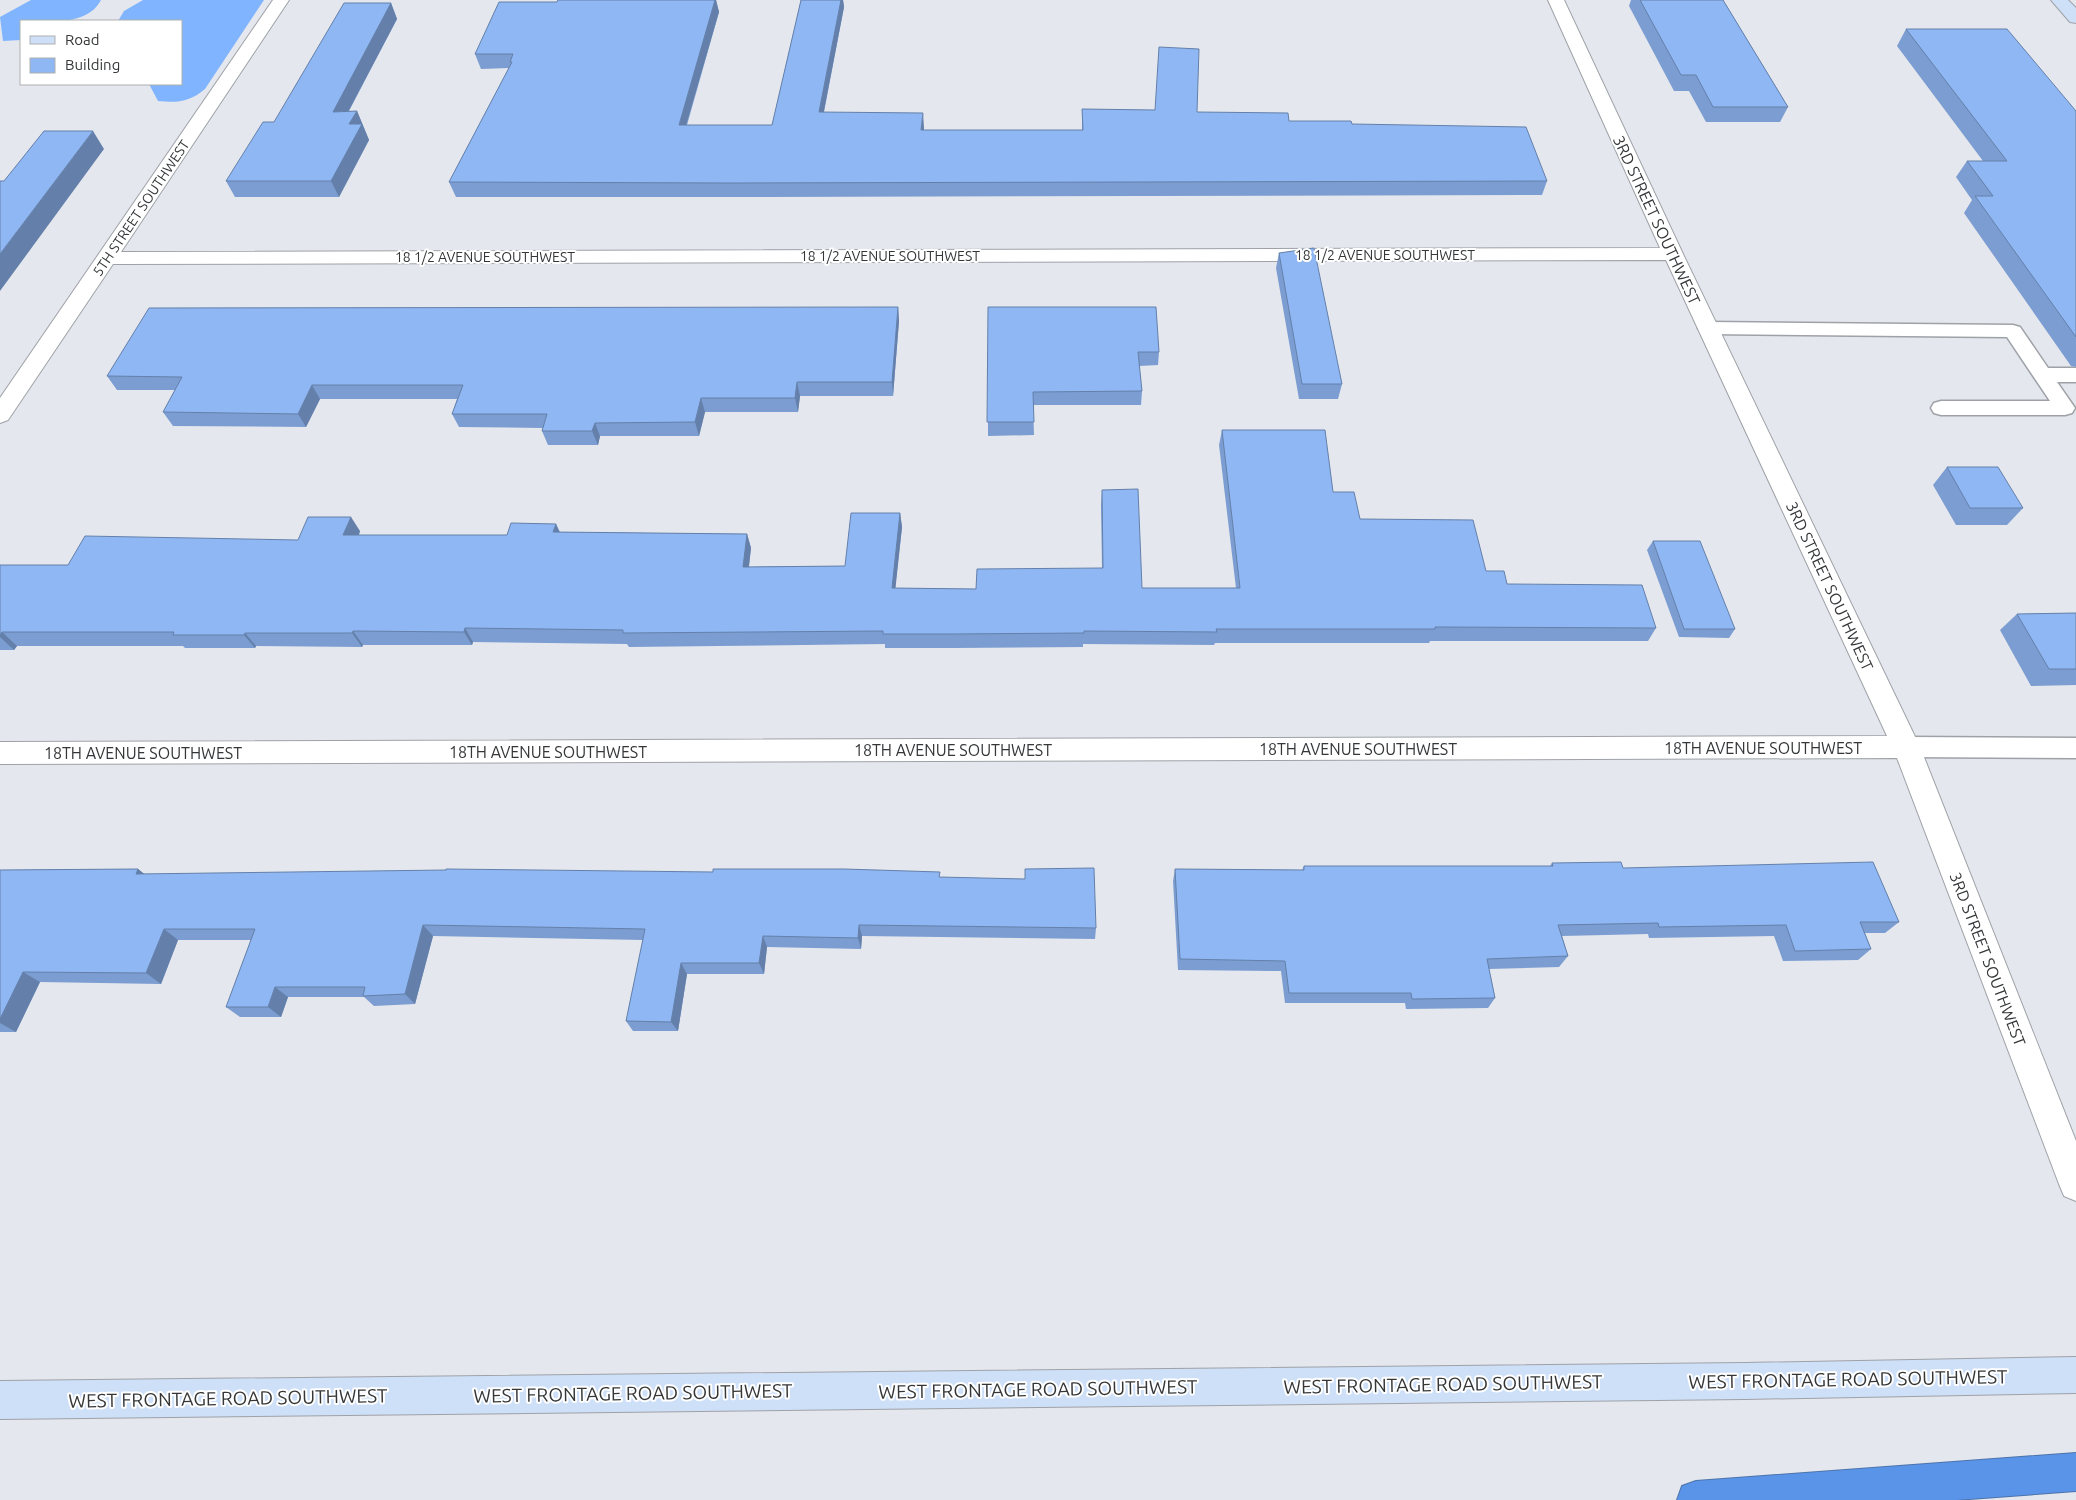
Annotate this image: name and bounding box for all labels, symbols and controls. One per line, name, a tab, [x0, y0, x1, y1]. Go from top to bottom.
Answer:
legend	[20, 20, 182, 85]
text: Road	[65, 31, 100, 48]
text: Building	[65, 56, 120, 73]
street label: 3RD STREET SOUTHWEST	[1610, 133, 1704, 308]
street label: 5TH STREET SOUTHWEST	[90, 137, 193, 279]
street label: 18 1/2 AVENUE SOUTHWEST	[1295, 247, 1475, 263]
street label: 18 1/2 AVENUE SOUTHWEST	[800, 248, 980, 264]
street label: 18 1/2 AVENUE SOUTHWEST	[395, 249, 575, 265]
street label: 3RD STREET SOUTHWEST	[1783, 499, 1877, 674]
street label: 18TH AVENUE SOUTHWEST	[1664, 739, 1862, 757]
street label: 18TH AVENUE SOUTHWEST	[1259, 740, 1457, 758]
street label: 18TH AVENUE SOUTHWEST	[854, 741, 1052, 759]
street label: 18TH AVENUE SOUTHWEST	[449, 743, 647, 761]
street label: 18TH AVENUE SOUTHWEST	[44, 744, 242, 762]
street label: 3RD STREET SOUTHWEST	[1947, 870, 2029, 1048]
street label: WEST FRONTAGE ROAD SOUTHWEST	[1688, 1365, 2008, 1393]
street label: WEST FRONTAGE ROAD SOUTHWEST	[1283, 1370, 1603, 1398]
street label: WEST FRONTAGE ROAD SOUTHWEST	[878, 1375, 1198, 1403]
street label: WEST FRONTAGE ROAD SOUTHWEST	[473, 1379, 793, 1407]
street label: WEST FRONTAGE ROAD SOUTHWEST	[68, 1384, 388, 1412]

